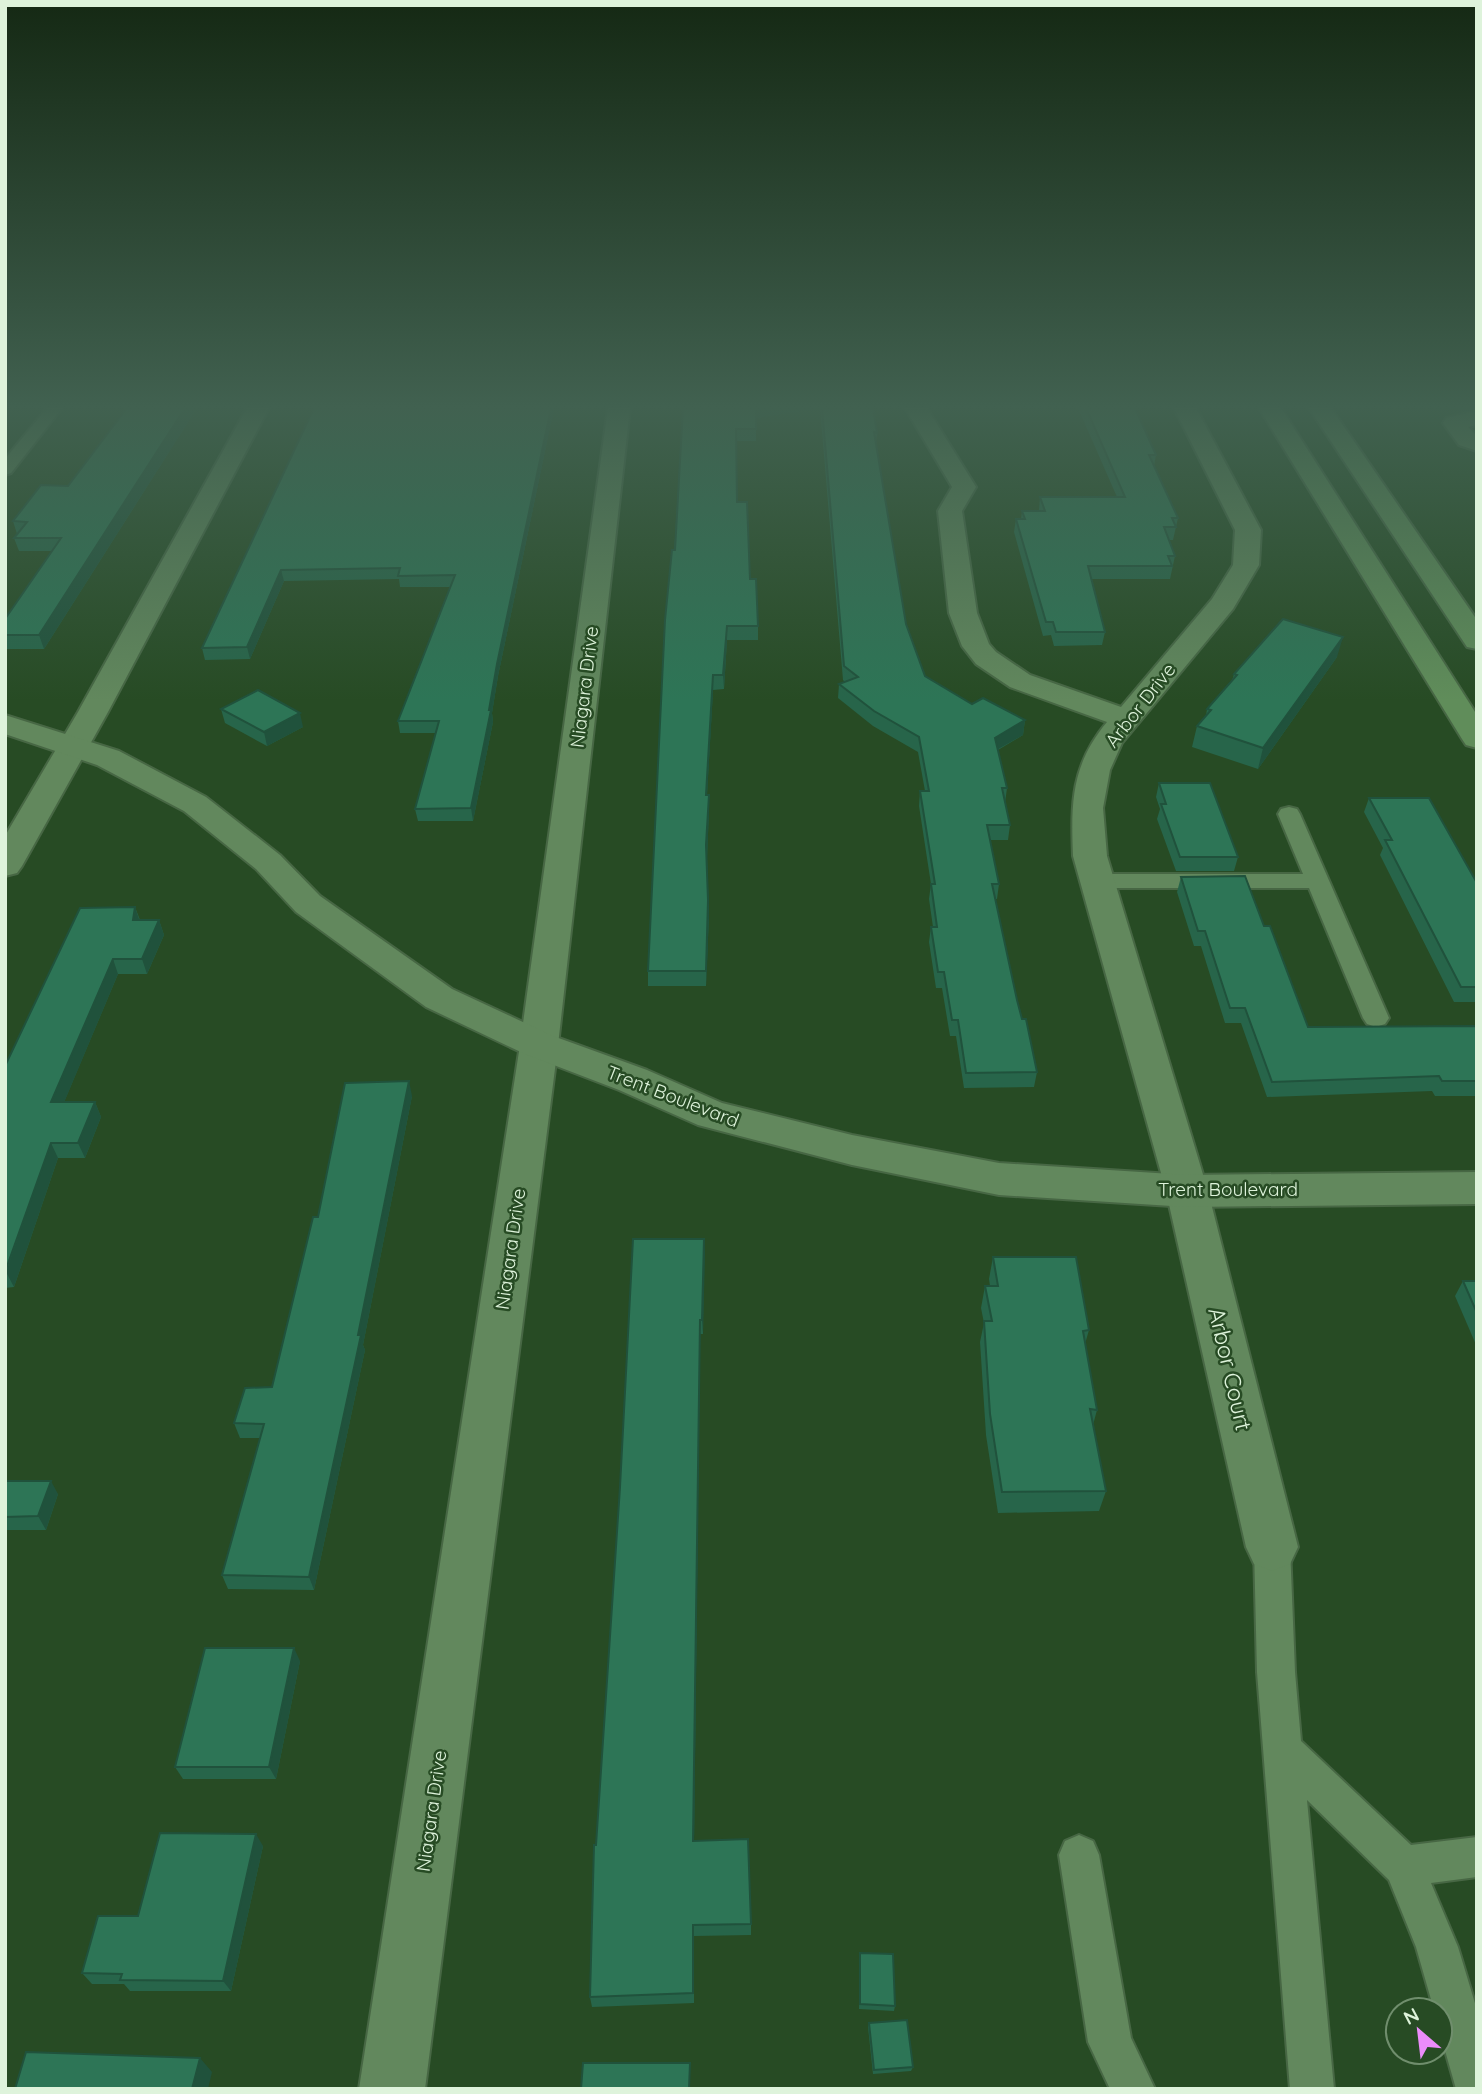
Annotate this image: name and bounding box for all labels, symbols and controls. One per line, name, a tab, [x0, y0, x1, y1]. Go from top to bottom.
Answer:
street label: Niagara Drive	[565, 625, 603, 749]
street label: Arbor Drive	[1100, 658, 1180, 752]
street label: Trent Boulevard	[603, 1060, 743, 1132]
street label: Trent Boulevard	[1158, 1177, 1298, 1201]
street label: Niagara Drive	[490, 1187, 530, 1311]
street label: Arbor Court	[1202, 1305, 1259, 1433]
street label: Niagara Drive	[411, 1749, 451, 1873]
north arrow	[1384, 1996, 1454, 2066]
text: N	[1399, 2002, 1423, 2030]

